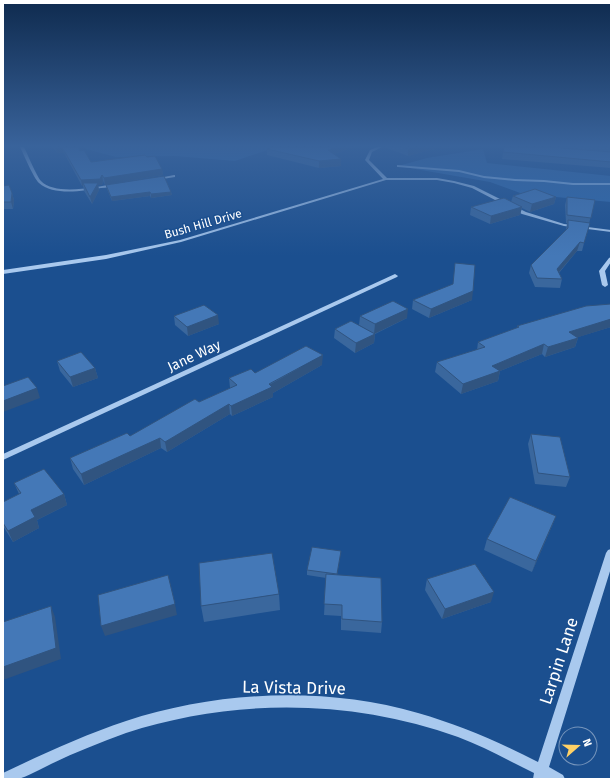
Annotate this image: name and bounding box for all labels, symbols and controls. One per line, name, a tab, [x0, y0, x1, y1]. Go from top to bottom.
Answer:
street label: Bush Hill Drive	[163, 206, 243, 242]
street label: Jane Way	[165, 336, 223, 376]
street label: Larpin Lane	[535, 615, 583, 707]
street label: La Vista Drive	[242, 677, 346, 699]
north arrow	[558, 726, 598, 766]
text: N	[580, 737, 594, 748]

